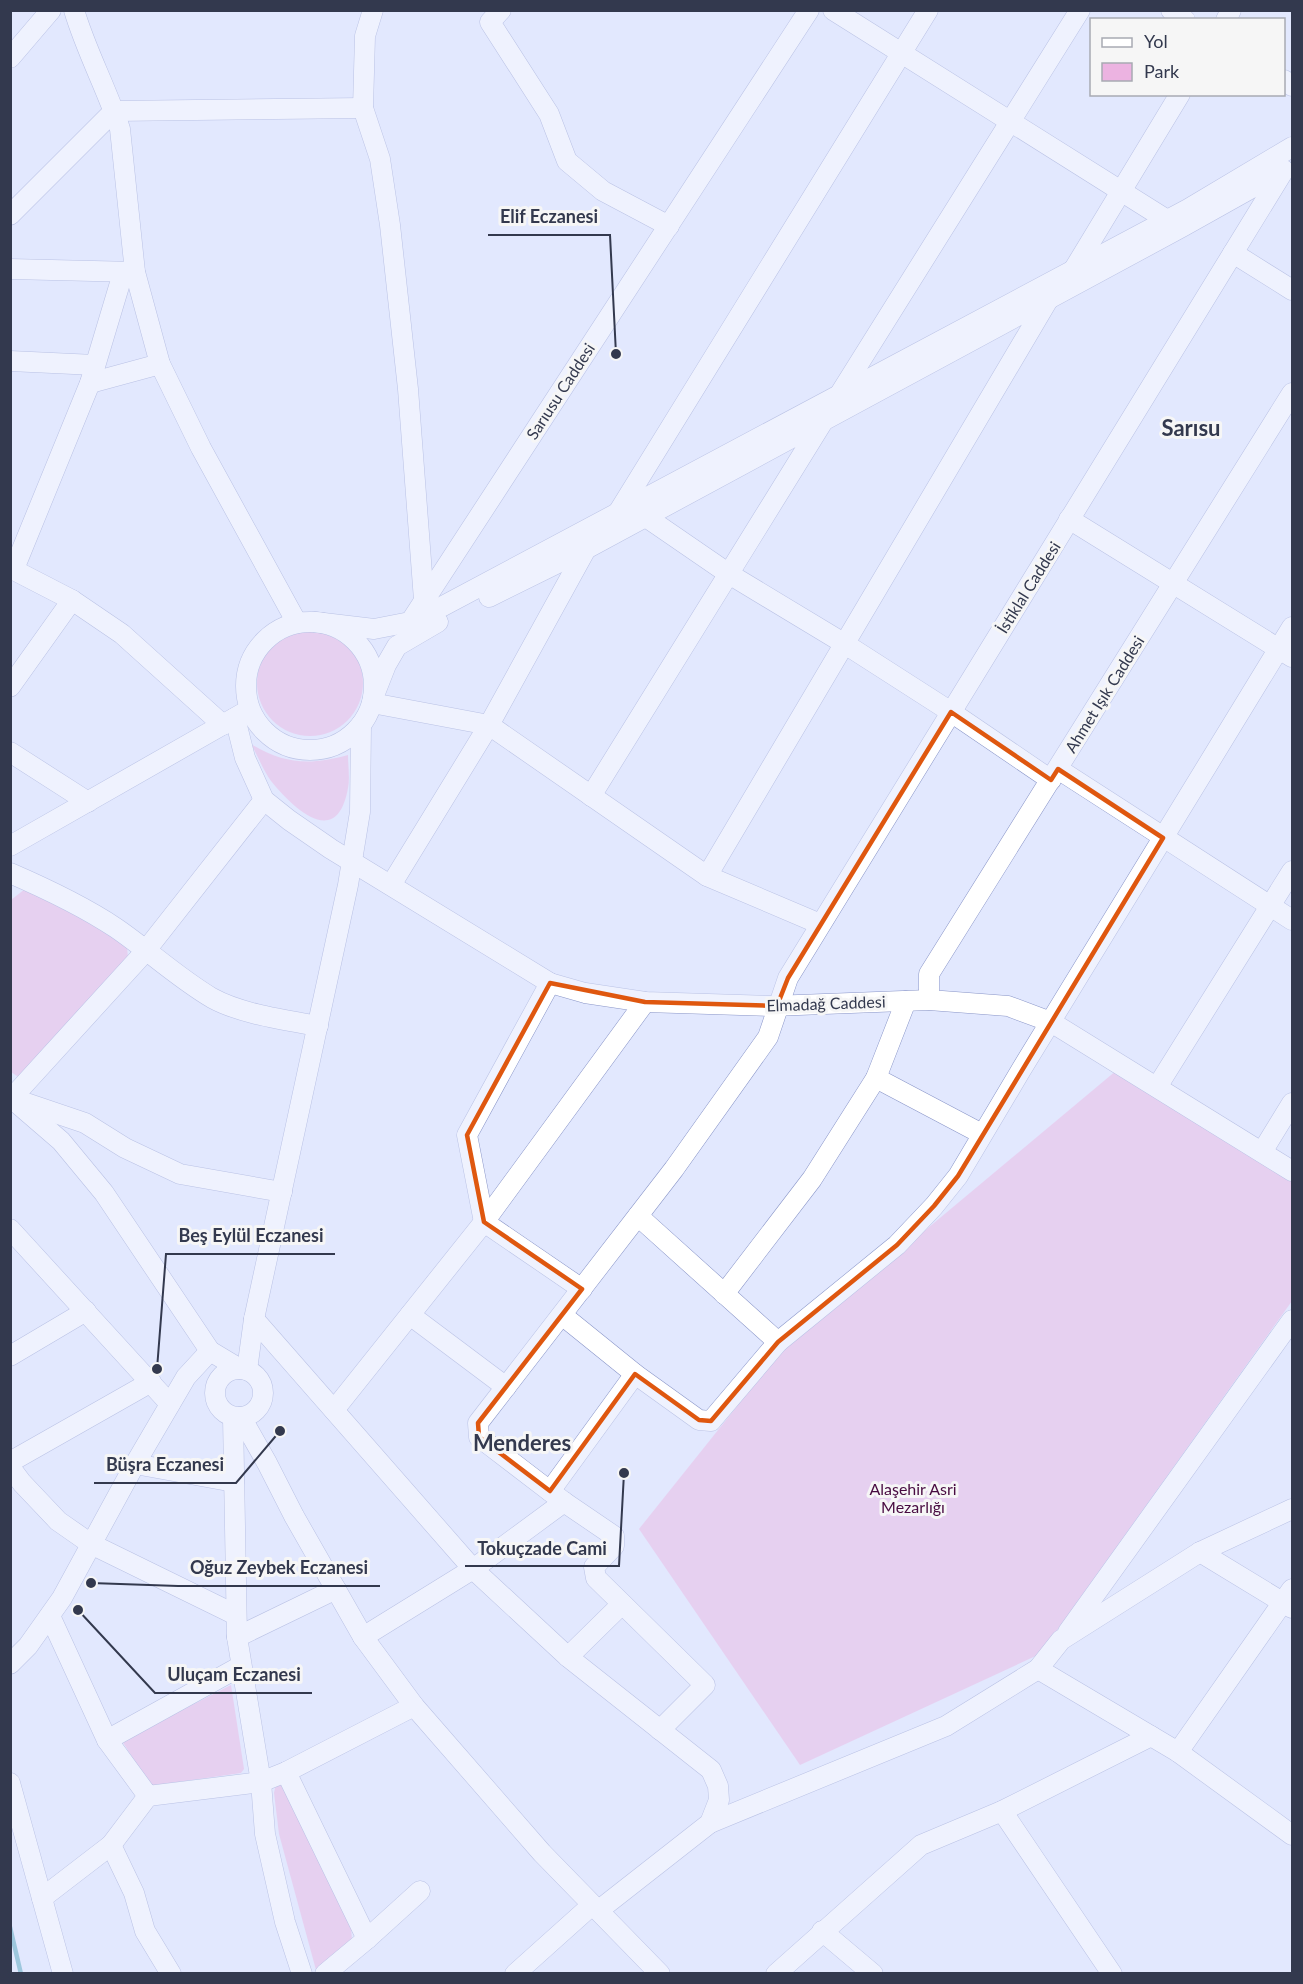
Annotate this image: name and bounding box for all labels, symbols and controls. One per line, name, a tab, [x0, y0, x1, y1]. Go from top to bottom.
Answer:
legend	[1090, 18, 1285, 96]
text: Yol	[1144, 30, 1168, 52]
text: Park	[1144, 60, 1180, 82]
callout: Elif Eczanesi	[488, 199, 610, 235]
text: Elif Eczanesi	[500, 205, 598, 227]
street label: Sarıusu Caddesi	[522, 339, 598, 443]
district label: Sarısu	[1162, 414, 1220, 441]
street label: İstiklal Caddesi	[992, 538, 1064, 636]
street label: Ahmet Işık Caddesi	[1060, 632, 1148, 756]
street label: Elmadağ Caddesi	[766, 991, 886, 1015]
callout: Beş Eylül Eczanesi	[166, 1218, 335, 1254]
text: Beş Eylül Eczanesi	[179, 1224, 323, 1246]
district label: Menderes	[473, 1429, 571, 1456]
callout: Büşra Eczanesi	[94, 1447, 236, 1483]
text: Büşra Eczanesi	[106, 1453, 224, 1475]
park label: Alaşehir Asri Mezarlığı	[869, 1479, 957, 1516]
callout: Tokuçzade Cami	[465, 1530, 619, 1566]
text: Tokuçzade Cami	[477, 1537, 607, 1559]
callout: Oğuz Zeybek Eczanesi	[178, 1550, 380, 1586]
text: Oğuz Zeybek Eczanesi	[190, 1556, 368, 1578]
callout: Uluçam Eczanesi	[155, 1657, 312, 1693]
text: Uluçam Eczanesi	[167, 1663, 301, 1685]

